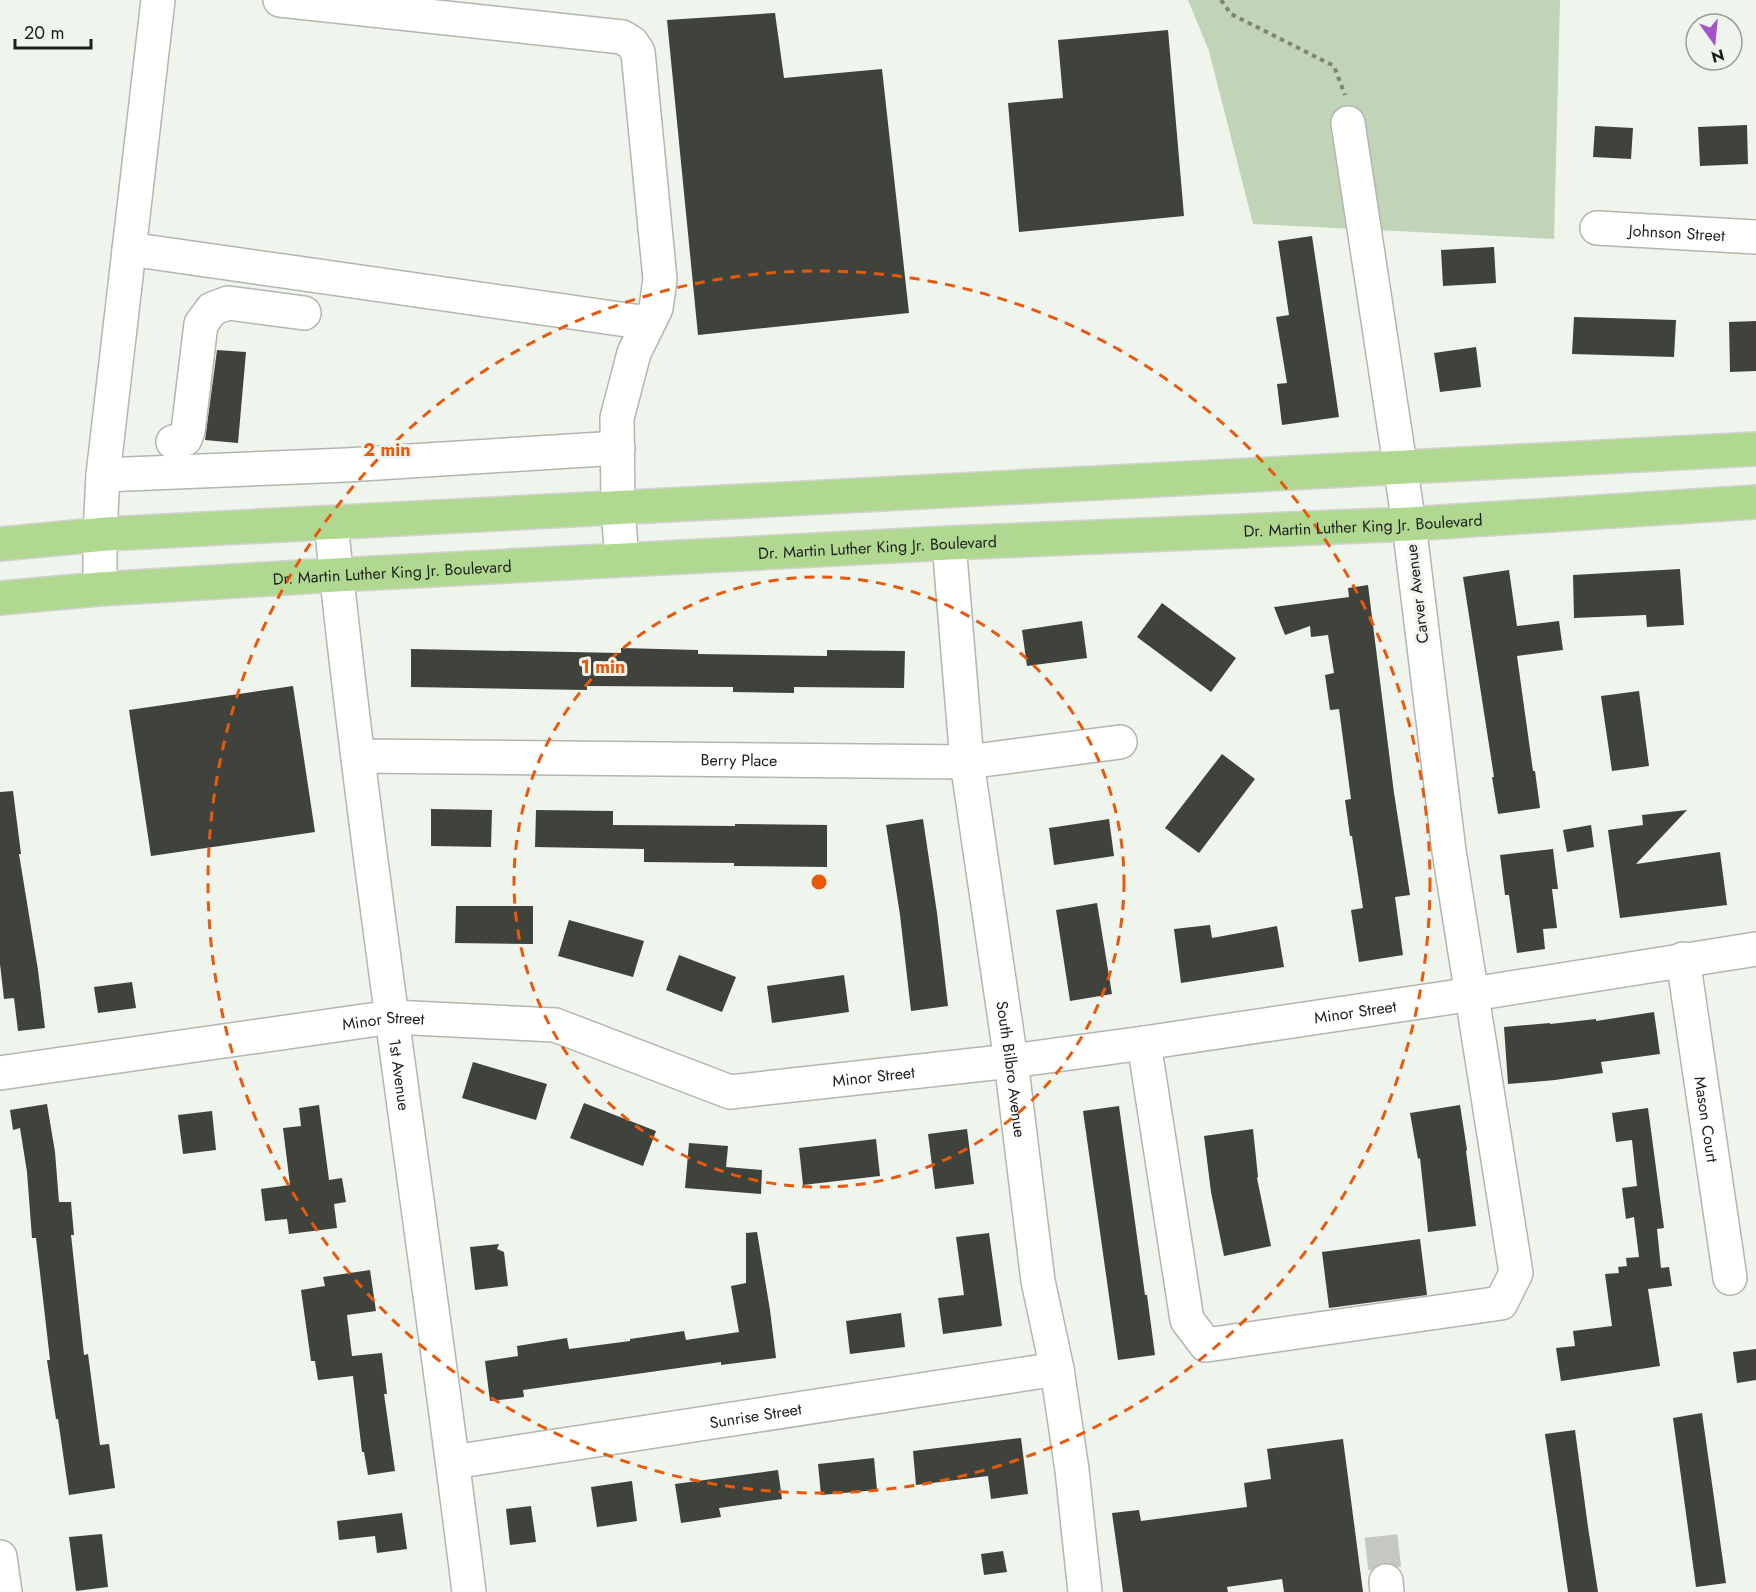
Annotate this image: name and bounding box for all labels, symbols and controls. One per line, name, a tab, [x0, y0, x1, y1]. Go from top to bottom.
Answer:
scale bar	[15, 12, 92, 50]
north arrow	[1684, 12, 1744, 72]
text: 20 m	[24, 20, 64, 46]
text: N	[1709, 43, 1727, 69]
street label: Johnson Street	[1626, 218, 1726, 247]
text: 2 min	[363, 437, 411, 463]
street label: Dr. Martin Luther King Jr. Boulevard	[1243, 508, 1483, 542]
street label: Dr. Martin Luther King Jr. Boulevard	[757, 530, 997, 564]
street label: Carver Avenue	[1400, 543, 1434, 645]
street label: Dr. Martin Luther King Jr. Boulevard	[272, 554, 512, 590]
text: 1 min	[581, 654, 625, 680]
street label: Berry Place	[701, 748, 777, 772]
centre of rings	[809, 872, 829, 892]
street label: Minor Street	[1313, 994, 1398, 1029]
street label: South Bilbro Avenue	[991, 999, 1032, 1139]
street label: Minor Street	[340, 1005, 425, 1036]
street label: 1st Avenue	[383, 1037, 416, 1112]
street label: Minor Street	[831, 1060, 916, 1092]
street label: Mason Court	[1689, 1075, 1724, 1164]
street label: Sunrise Street	[708, 1397, 803, 1434]

